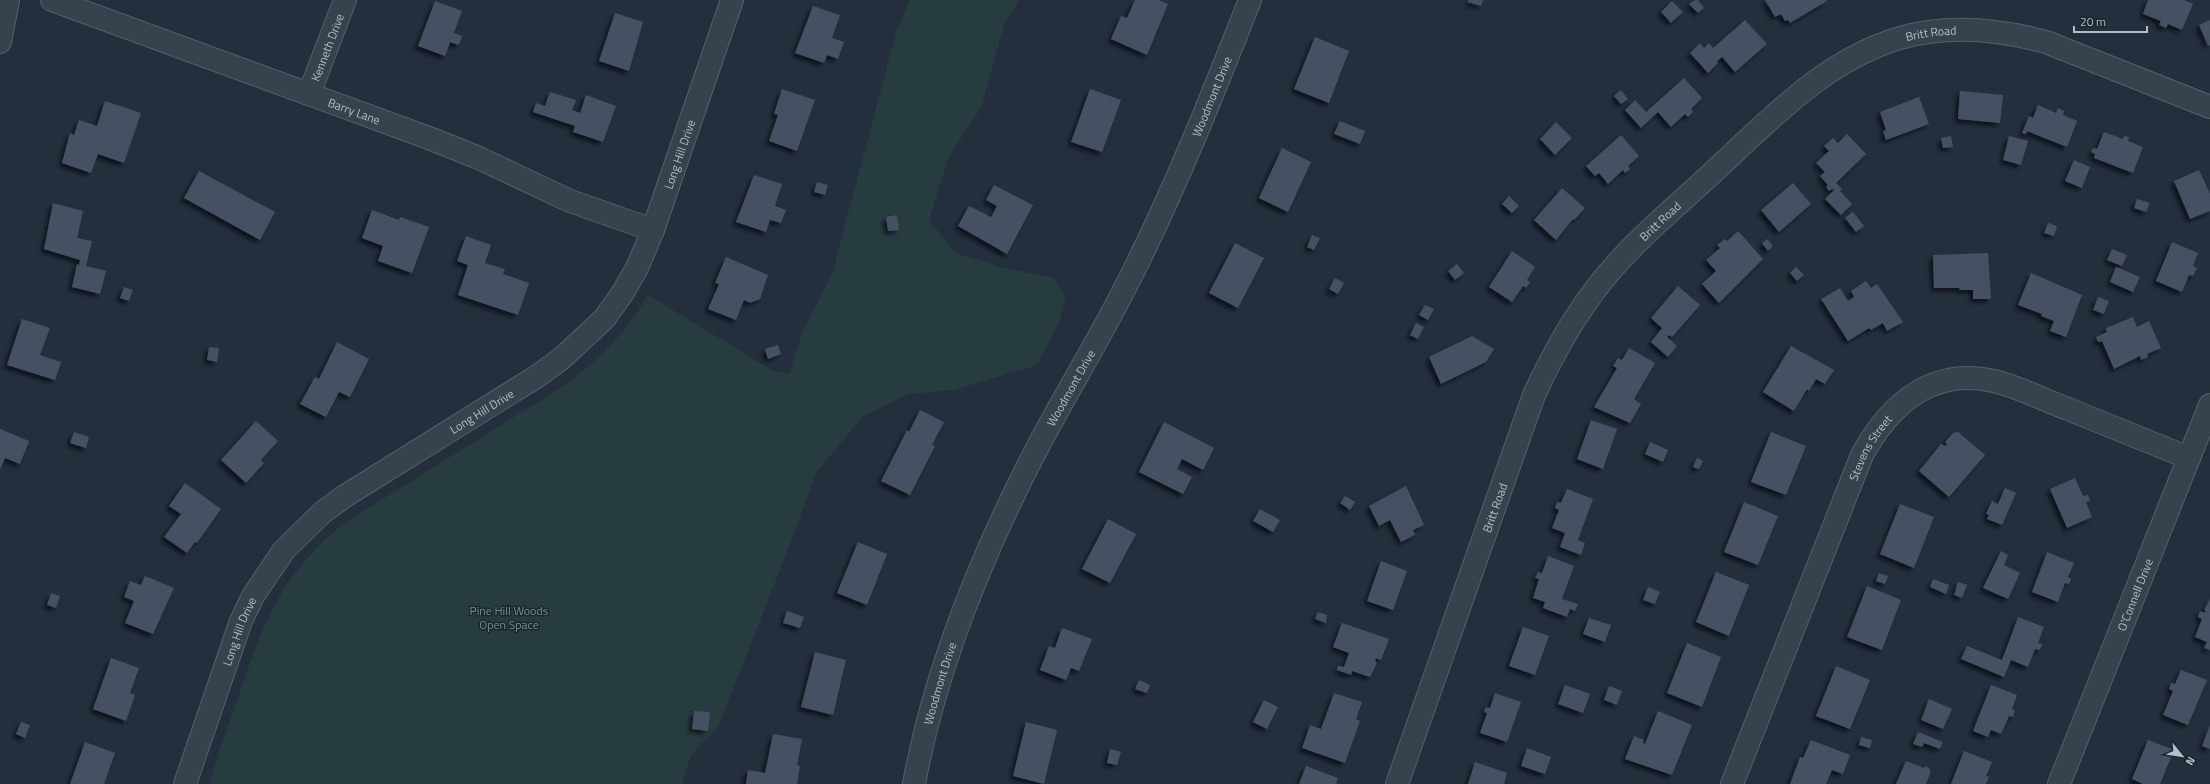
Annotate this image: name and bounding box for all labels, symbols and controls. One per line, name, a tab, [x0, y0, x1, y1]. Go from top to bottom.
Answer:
scale bar	[2074, 8, 2147, 34]
street label: Kenneth Drive	[305, 11, 348, 84]
text: 20 m	[2080, 12, 2106, 31]
street label: Britt Road	[1903, 20, 1957, 46]
street label: Woodmont Drive	[1186, 53, 1236, 139]
street label: Barry Lane	[326, 92, 383, 129]
street label: Long Hill Drive	[658, 117, 700, 192]
street label: Britt Road	[1634, 197, 1685, 245]
street label: Woodmont Drive	[1041, 346, 1100, 429]
street label: Long Hill Drive	[446, 384, 517, 438]
street label: Stevens Street	[1843, 409, 1897, 483]
street label: Britt Road	[1477, 480, 1512, 535]
street label: O'Connell Drive	[2111, 555, 2158, 634]
street label: Long Hill Drive	[217, 594, 261, 668]
park label: Pine Hill Woods Open Space	[470, 601, 549, 634]
street label: Woodmont Drive	[918, 639, 961, 727]
north arrow	[2162, 736, 2202, 776]
text: N	[2182, 754, 2199, 768]

